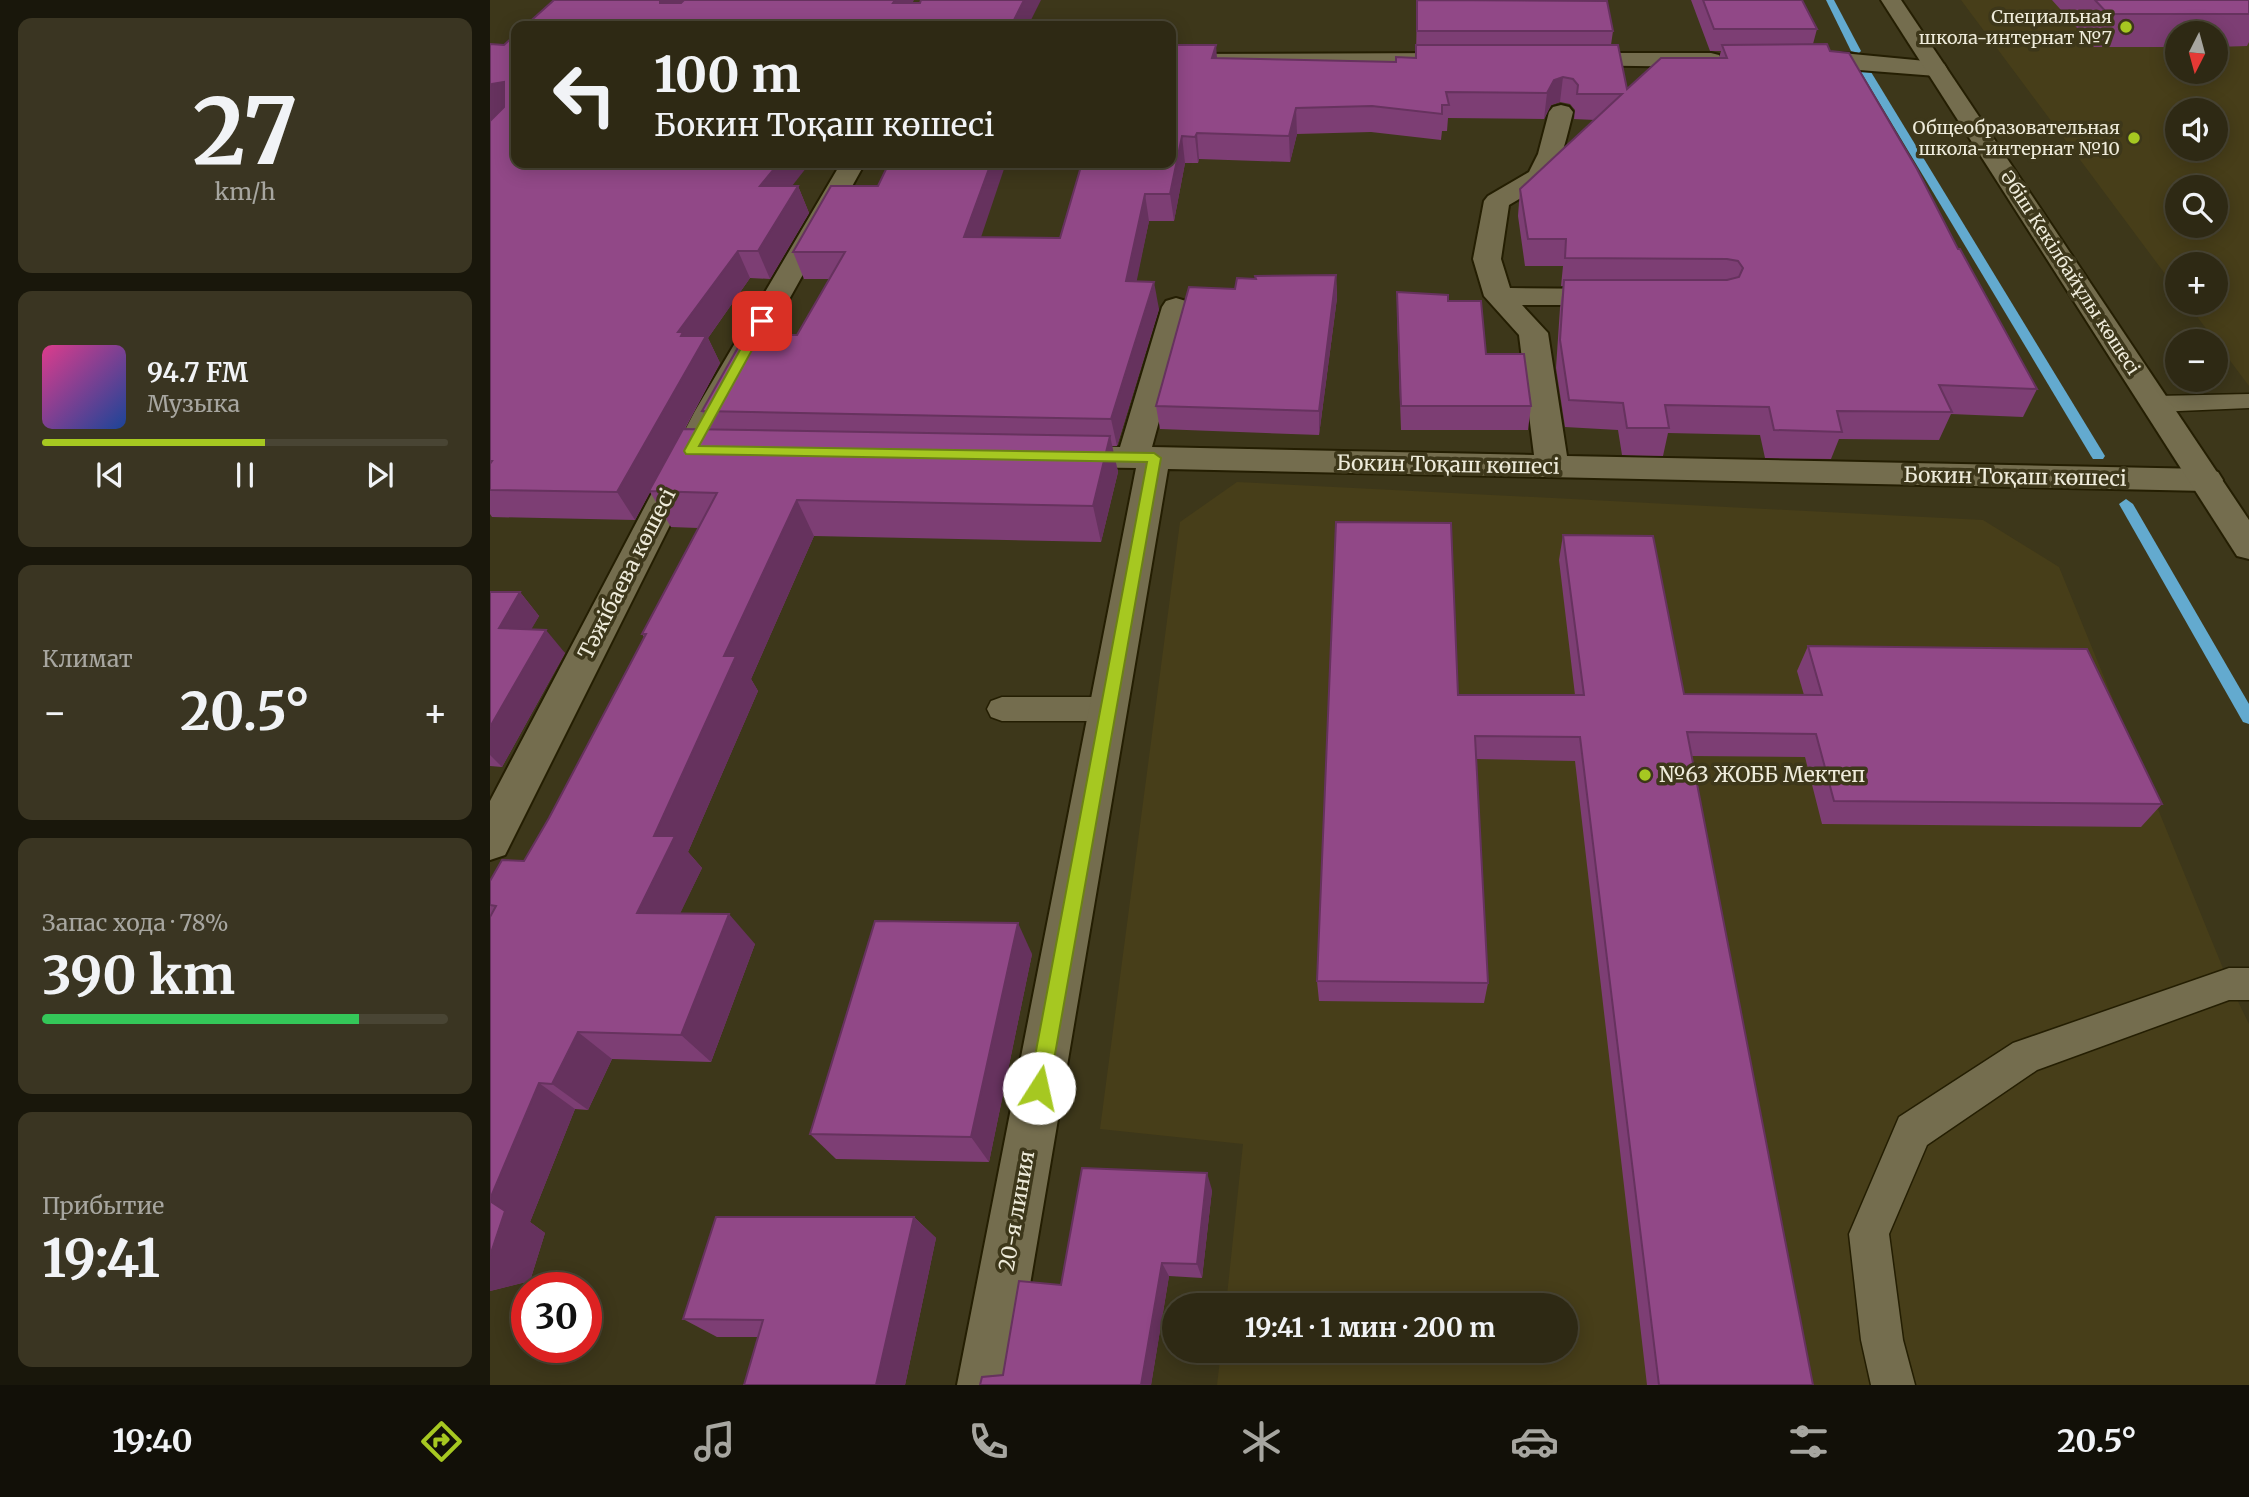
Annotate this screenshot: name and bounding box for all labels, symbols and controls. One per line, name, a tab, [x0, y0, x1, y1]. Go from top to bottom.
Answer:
place label: Специальная школа-интернат №7	[1919, 5, 2112, 49]
marker: Специальная школа-интернат №7	[2118, 19, 2134, 35]
north arrow	[2165, 21, 2228, 84]
map controls	[2165, 21, 2228, 392]
text: 100 m	[654, 44, 801, 105]
icon: left	[539, 49, 630, 140]
text: 27	[192, 74, 298, 189]
button: sound	[2165, 98, 2228, 161]
text: Бокин Тоқаш көшесі	[654, 105, 994, 145]
place label: Общеобразовательная школа-интернат №10	[1912, 116, 2120, 160]
marker: Общеобразовательная школа-интернат №10	[2126, 130, 2142, 146]
street label: Әбіш Кекілбайұлы көшесі	[1996, 167, 2145, 379]
button: search	[2165, 175, 2228, 238]
text: km/h	[215, 177, 275, 206]
button: +	[2165, 252, 2228, 315]
pin	[732, 291, 792, 351]
icon: arrive	[743, 302, 781, 340]
button: −	[2165, 329, 2228, 392]
text: 94.7 FM	[147, 356, 248, 389]
text: Музыка	[147, 389, 240, 418]
street label: Бокин Тоқаш көшесі	[1336, 449, 1560, 480]
icon: previous	[91, 456, 129, 494]
icon: pause	[226, 456, 264, 494]
icon: next	[361, 456, 399, 494]
street label: Бокин Тоқаш көшесі	[1903, 461, 2127, 492]
street label: Тәжібаева көшесі	[572, 484, 681, 664]
text: Климат	[42, 644, 133, 673]
text: 20.5°	[180, 679, 310, 744]
text: −	[42, 689, 67, 736]
text: +	[423, 689, 448, 736]
place label: №63 ЖОББ Мектеп	[1659, 761, 1865, 788]
marker: №63 ЖОББ Мектеп	[1637, 767, 1653, 783]
text: Запас хода · 78%	[42, 908, 229, 937]
text: 390 km	[42, 943, 235, 1008]
position arrow	[1002, 1051, 1076, 1125]
street label: 20-я линия	[993, 1148, 1040, 1273]
text: Прибытие	[42, 1191, 164, 1220]
text: 19:41	[42, 1226, 160, 1291]
speed limit sign: 30	[511, 1272, 602, 1363]
text: 19:41 · 1 мин · 200 m	[1245, 1311, 1495, 1344]
icon: directions	[417, 1417, 466, 1466]
icon: music	[690, 1417, 739, 1466]
icon: phone	[964, 1417, 1013, 1466]
icon: climate	[1237, 1417, 1286, 1466]
icon: car	[1510, 1417, 1559, 1466]
icon: filters	[1784, 1417, 1833, 1466]
text: 19:40	[112, 1421, 193, 1461]
text: 20.5°	[2057, 1421, 2137, 1461]

